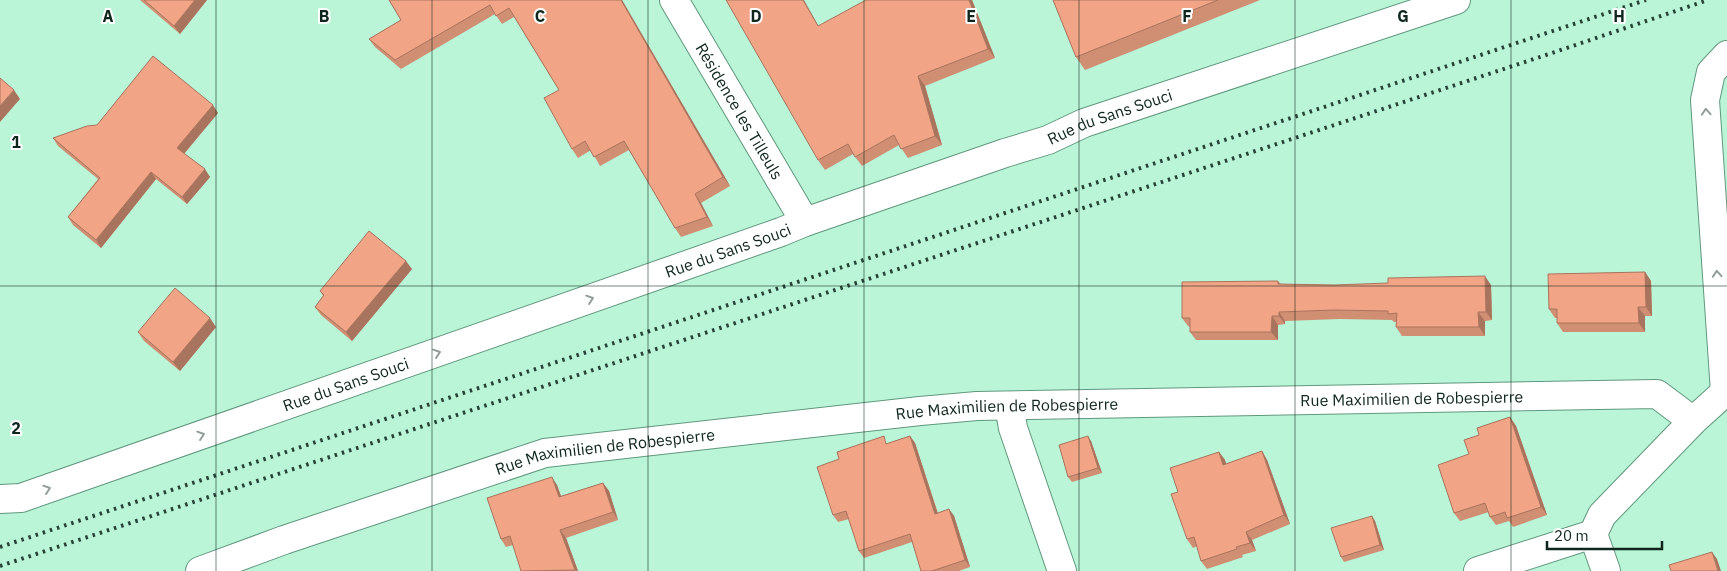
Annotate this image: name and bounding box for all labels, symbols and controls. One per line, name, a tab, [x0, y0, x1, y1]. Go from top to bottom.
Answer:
text: A	[103, 6, 114, 26]
text: B	[319, 6, 330, 26]
text: C	[535, 6, 545, 26]
text: D	[750, 6, 762, 26]
text: E	[966, 6, 976, 26]
text: F	[1182, 6, 1192, 26]
text: G	[1397, 6, 1409, 26]
text: H	[1613, 6, 1625, 26]
street label: Résidence les Tilleuls	[692, 39, 788, 183]
street label: Rue du Sans Souci	[1044, 84, 1175, 149]
one-way arrow	[1700, 108, 1711, 116]
text: 1	[11, 132, 21, 152]
street label: Rue du Sans Souci	[662, 219, 794, 282]
one-way arrow	[1712, 270, 1723, 278]
one-way arrow	[585, 295, 594, 305]
one-way arrow	[432, 348, 440, 358]
street label: Rue du Sans Souci	[280, 353, 411, 416]
street label: Rue Maximilien de Robespierre	[1300, 386, 1524, 410]
street label: Rue Maximilien de Robespierre	[895, 394, 1119, 424]
text: 2	[11, 418, 21, 438]
street label: Rue Maximilien de Robespierre	[492, 424, 716, 479]
one-way arrow	[196, 431, 204, 441]
one-way arrow	[42, 485, 51, 495]
scale bar	[1547, 518, 1662, 550]
text: 20 m	[1554, 526, 1589, 545]

